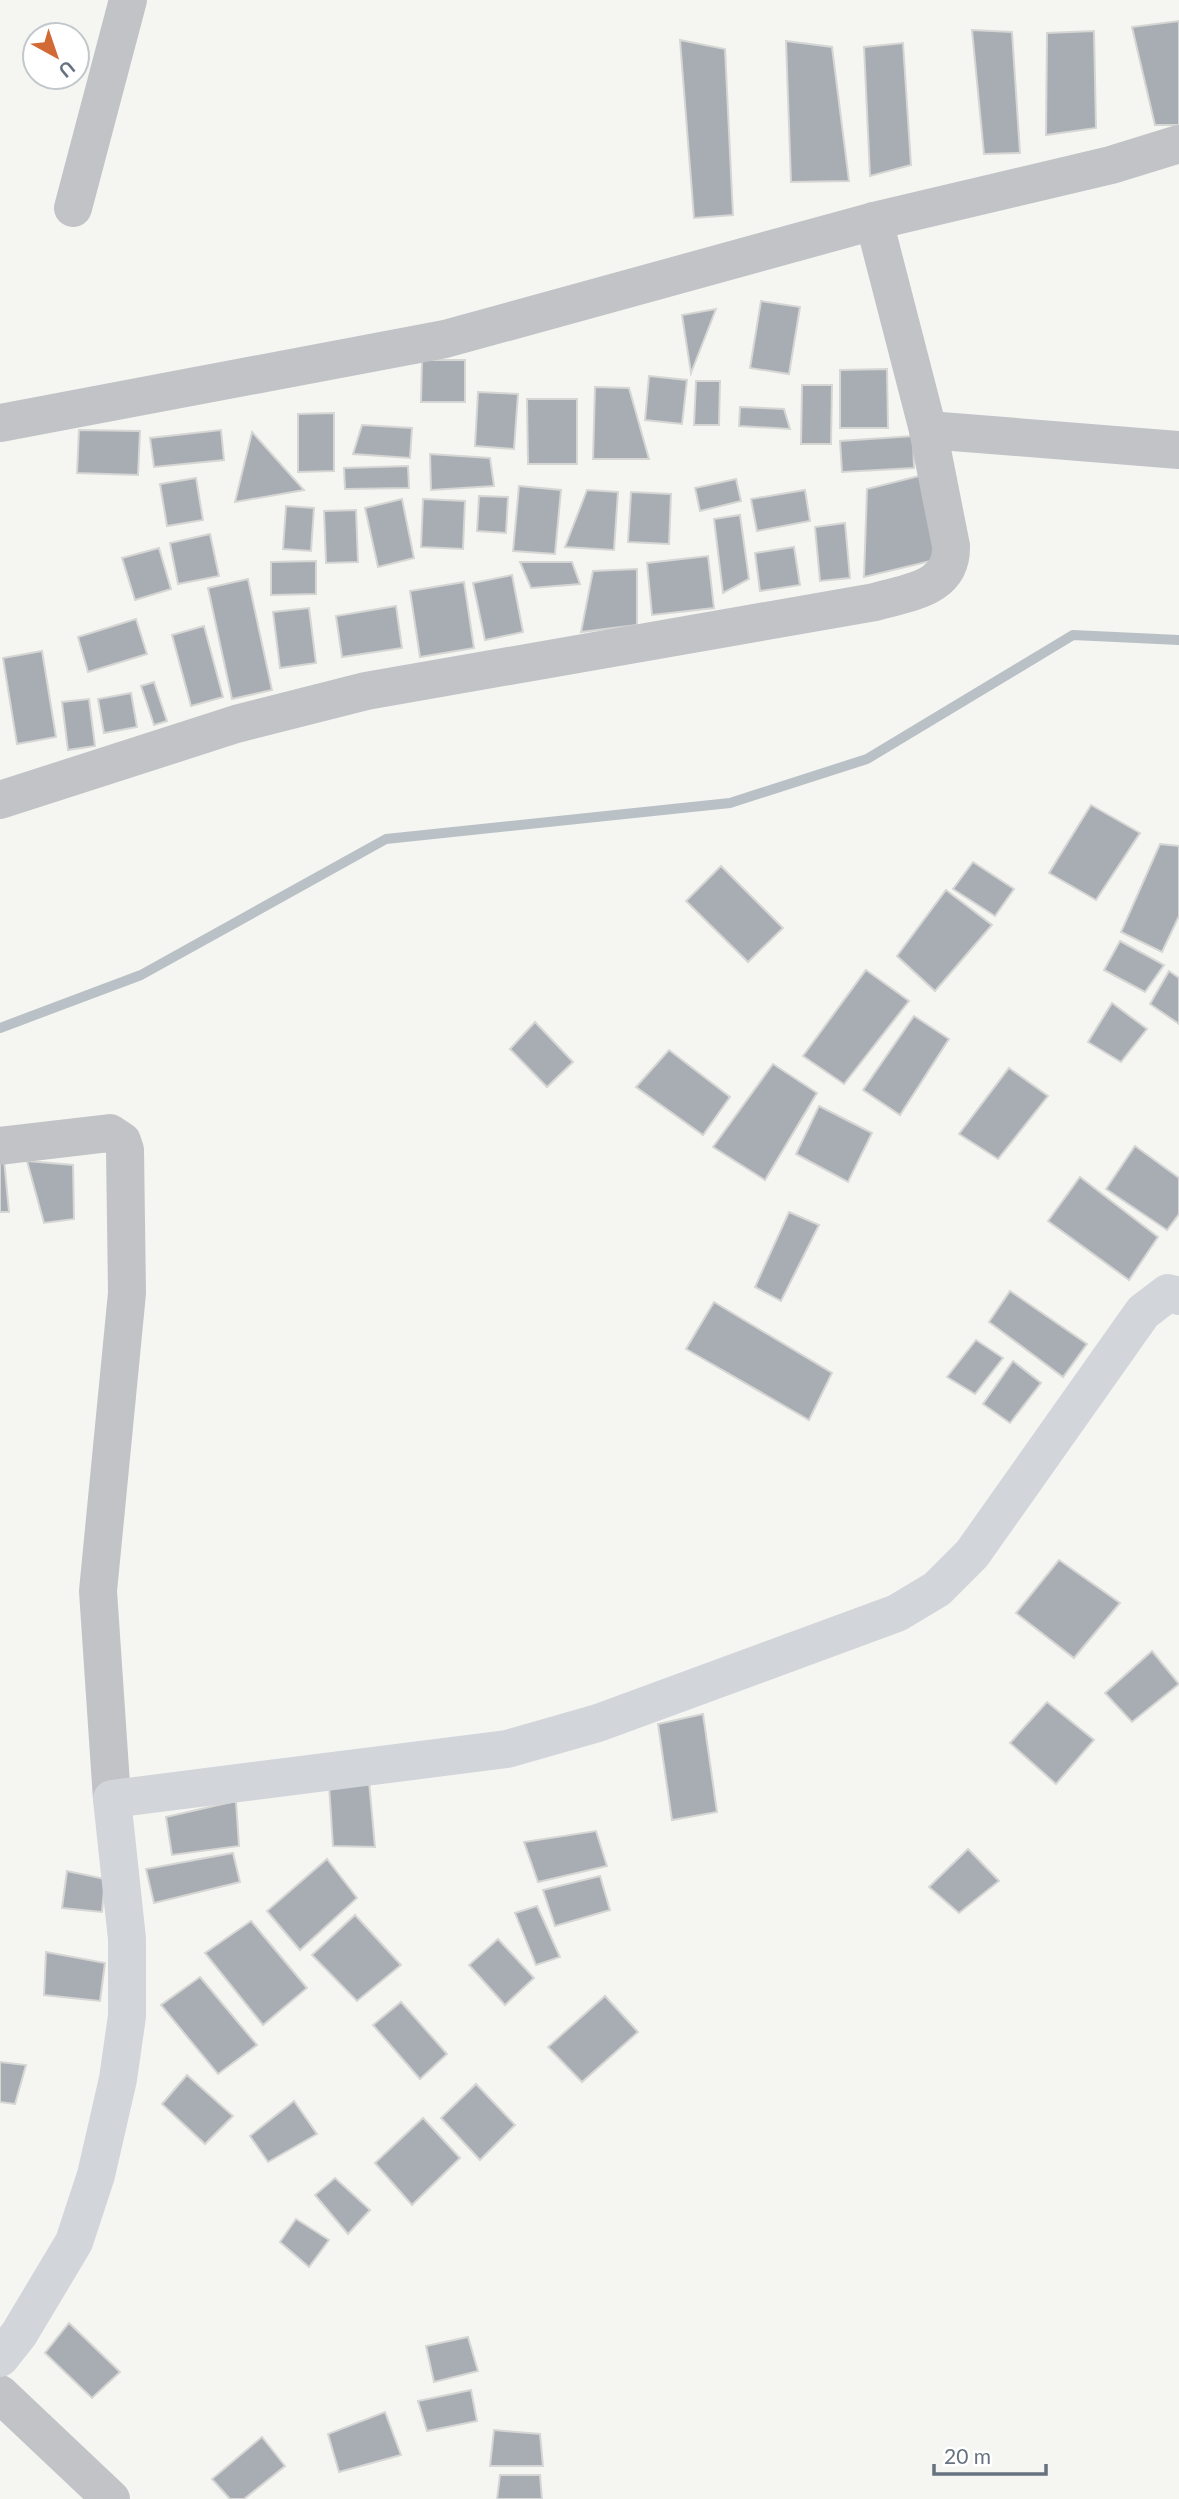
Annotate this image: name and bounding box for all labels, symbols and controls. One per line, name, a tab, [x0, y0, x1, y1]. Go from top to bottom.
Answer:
north arrow	[21, 21, 91, 91]
text: U	[54, 56, 80, 83]
scale bar	[934, 2432, 1046, 2476]
text: 20 m	[944, 2443, 991, 2468]

